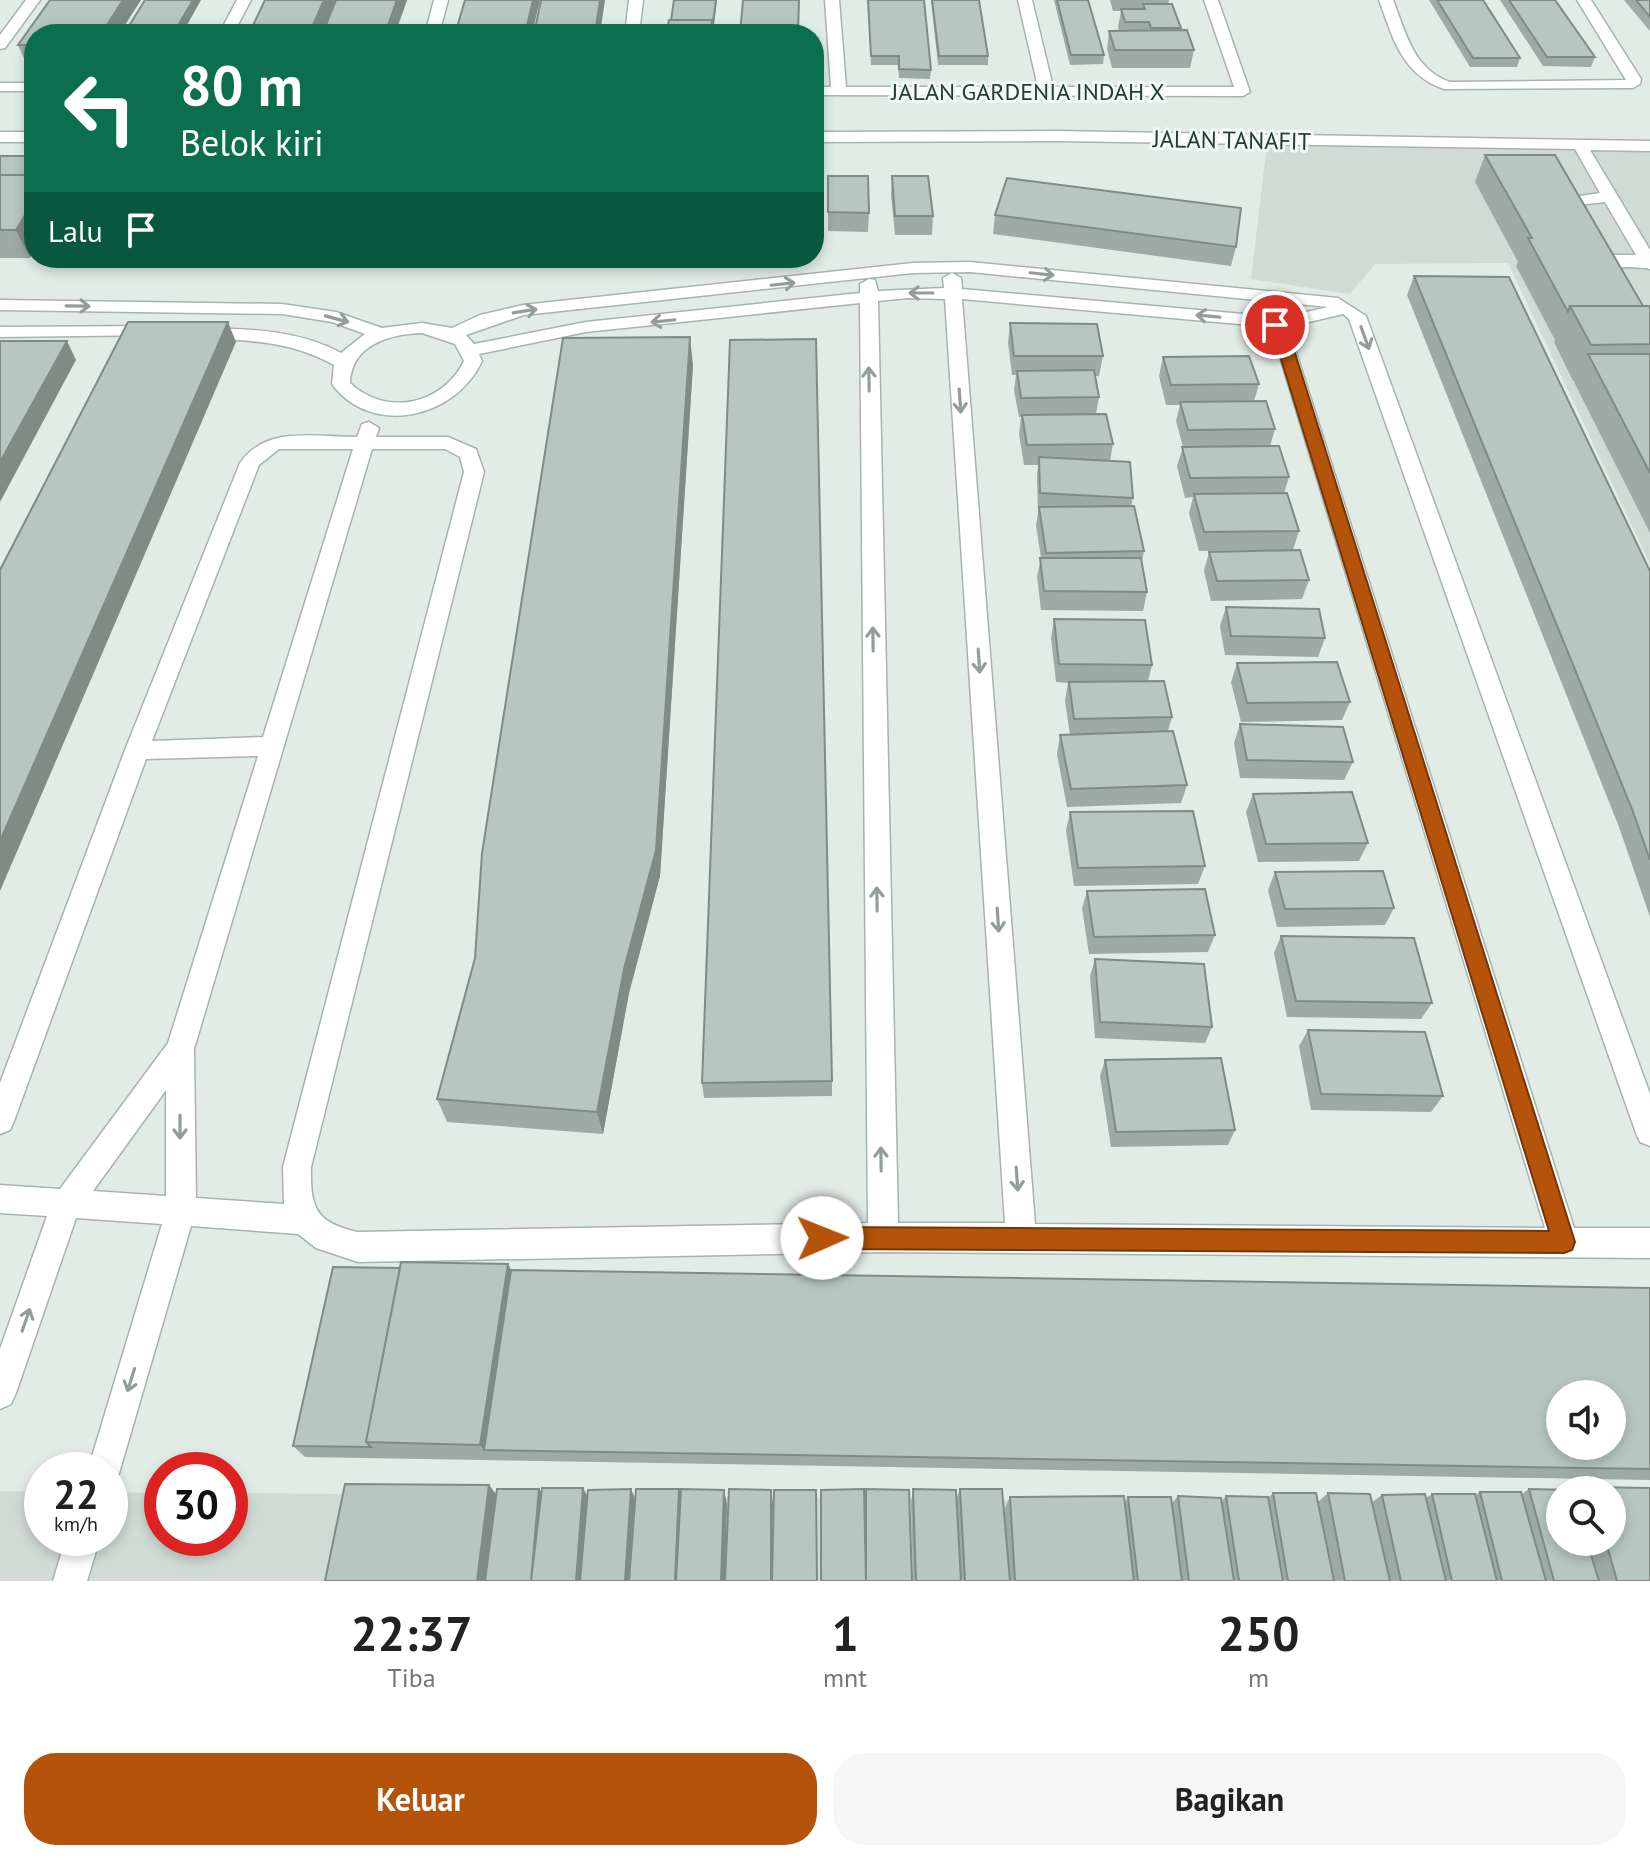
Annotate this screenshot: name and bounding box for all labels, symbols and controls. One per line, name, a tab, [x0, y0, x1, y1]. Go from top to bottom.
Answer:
text: 80 m	[180, 49, 303, 121]
icon: left	[48, 56, 152, 160]
street label: JALAN GARDENIA INDAH X	[890, 76, 1165, 107]
text: Belok kiri	[180, 119, 324, 166]
street label: JALAN TANAFIT	[1152, 123, 1311, 157]
icon: arrive	[119, 208, 163, 252]
text: Lalu	[48, 211, 103, 250]
one-way arrow	[1028, 267, 1055, 282]
one-way arrow	[769, 276, 796, 291]
one-way arrow	[908, 285, 935, 301]
pin	[1241, 291, 1309, 359]
one-way arrow	[64, 298, 91, 314]
one-way arrow	[512, 303, 537, 318]
icon: arrive	[1253, 303, 1297, 347]
one-way arrow	[1195, 308, 1222, 323]
one-way arrow	[323, 312, 349, 327]
one-way arrow	[650, 313, 677, 328]
one-way arrow	[1359, 325, 1373, 350]
one-way arrow	[861, 366, 876, 393]
one-way arrow	[953, 387, 968, 414]
one-way arrow	[865, 626, 881, 653]
one-way arrow	[972, 647, 987, 674]
one-way arrow	[869, 886, 885, 913]
one-way arrow	[991, 906, 1006, 933]
one-way arrow	[172, 1113, 188, 1140]
one-way arrow	[873, 1146, 889, 1173]
one-way arrow	[1010, 1165, 1025, 1192]
position arrow	[780, 1196, 864, 1280]
one-way arrow	[19, 1307, 34, 1332]
one-way arrow	[123, 1367, 137, 1392]
map controls	[1546, 1380, 1626, 1556]
button: sound	[1546, 1380, 1626, 1460]
speed limit sign: 30	[144, 1452, 248, 1556]
text: 22	[53, 1468, 99, 1520]
button: search	[1546, 1476, 1626, 1556]
text: km/h	[54, 1511, 98, 1537]
text: 22:37	[351, 1602, 472, 1664]
text: 1	[831, 1602, 859, 1664]
text: 250	[1218, 1602, 1299, 1664]
text: Tiba	[387, 1661, 436, 1694]
text: mnt	[823, 1661, 867, 1694]
text: m	[1248, 1661, 1269, 1694]
button: Keluar	[24, 1753, 817, 1845]
button: Bagikan	[833, 1753, 1626, 1845]

